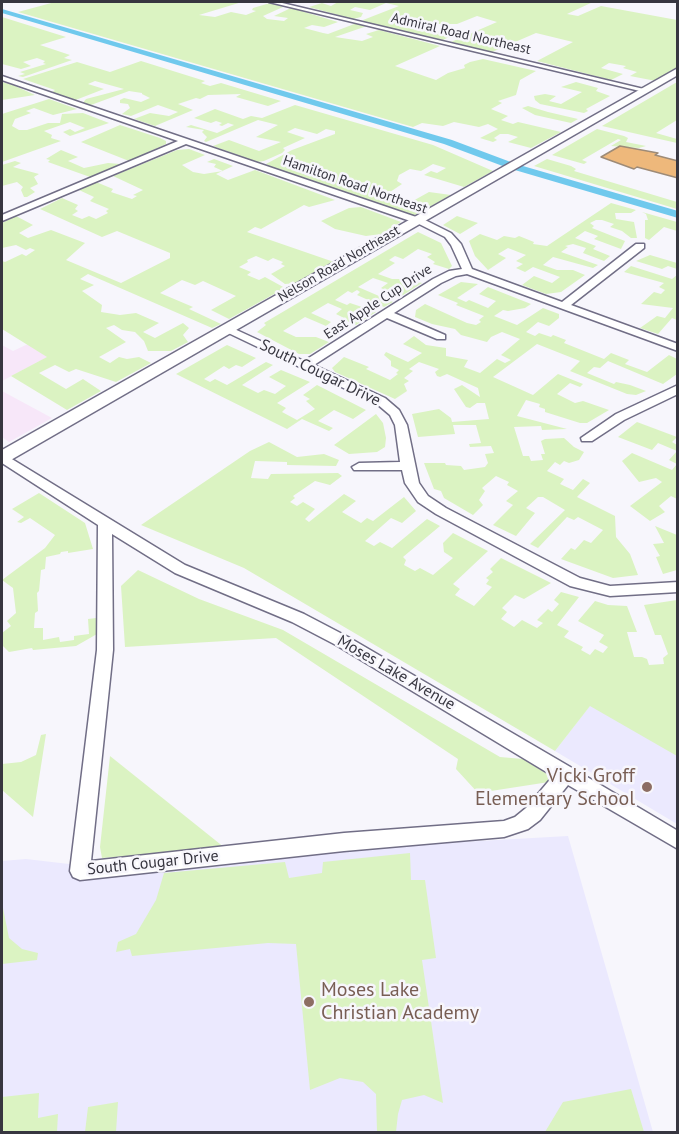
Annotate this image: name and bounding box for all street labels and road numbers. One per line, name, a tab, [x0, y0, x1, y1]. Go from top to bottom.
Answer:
street label: Admiral Road Northeast	[389, 10, 533, 58]
street label: Hamilton Road Northeast	[281, 152, 429, 218]
street label: Nelson Road Northeast	[275, 222, 403, 306]
street label: East Apple Cup Drive	[321, 261, 435, 343]
street label: South Cougar Drive	[256, 335, 384, 411]
street label: Moses Lake Avenue	[334, 631, 458, 715]
street label: South Cougar Drive	[86, 847, 220, 879]

